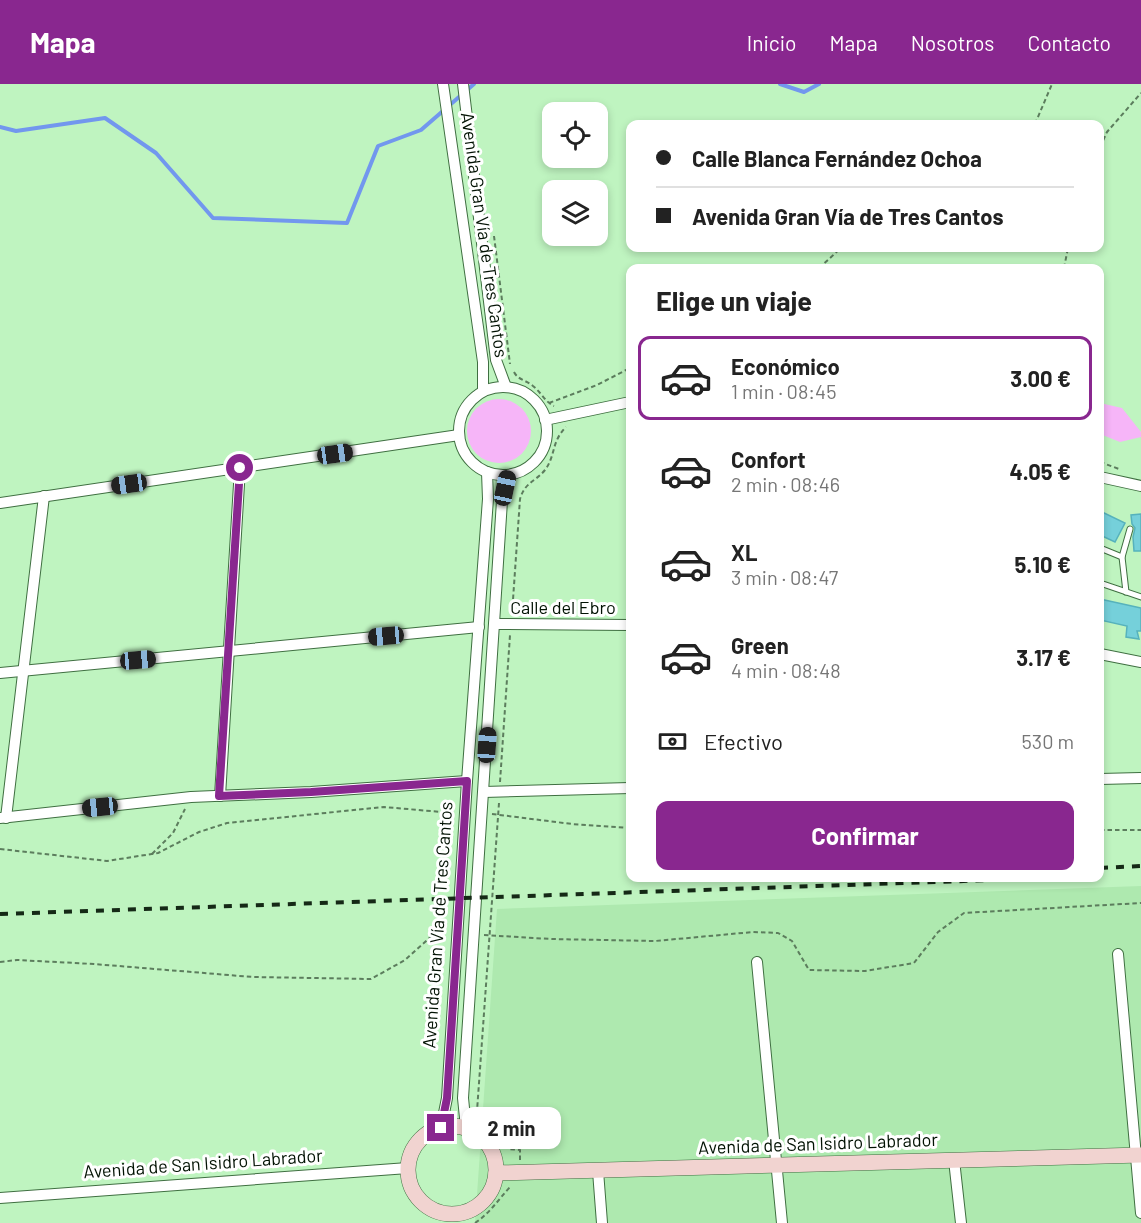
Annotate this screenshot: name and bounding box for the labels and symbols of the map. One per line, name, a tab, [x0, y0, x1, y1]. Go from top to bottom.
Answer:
street label: Avenida Gran Vía de Tres Cantos	[457, 111, 513, 359]
car	[316, 443, 354, 465]
route start	[226, 454, 253, 481]
car	[492, 469, 518, 507]
car	[110, 473, 148, 495]
street label: Calle del Ebro	[510, 596, 616, 618]
car	[367, 625, 405, 647]
car	[119, 649, 157, 671]
car	[477, 726, 497, 764]
car	[81, 796, 119, 818]
street label: Avenida Gran Vía de Tres Cantos	[417, 801, 457, 1049]
callout: 2 min	[462, 1107, 561, 1149]
route end	[427, 1114, 454, 1141]
street label: Avenida de San Isidro Labrador	[698, 1128, 939, 1158]
street label: Avenida de San Isidro Labrador	[82, 1144, 324, 1182]

